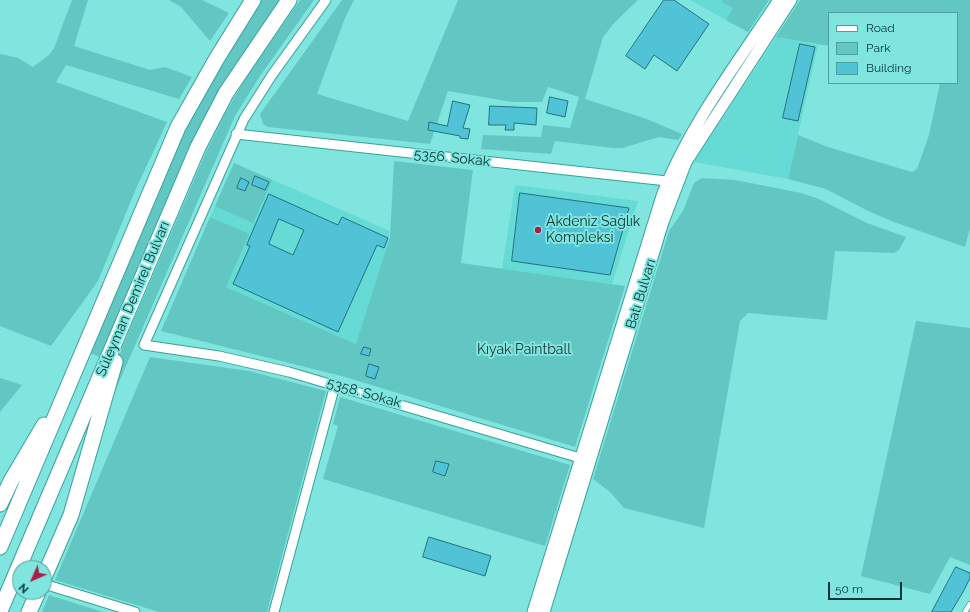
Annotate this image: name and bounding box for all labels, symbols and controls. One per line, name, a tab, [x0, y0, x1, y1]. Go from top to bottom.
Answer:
legend	[828, 12, 958, 84]
text: Road	[866, 21, 895, 35]
text: Park	[866, 41, 891, 55]
text: Building	[866, 61, 912, 75]
street label: 5356. Sokak	[413, 146, 491, 170]
place label: Akdeniz Sağlık Kompleksi	[546, 214, 640, 246]
street label: Süleyman Demirel Bulvarı	[93, 219, 173, 379]
marker: Akdeniz Sağlık Kompleksi	[533, 225, 543, 235]
street label: Batı Bulvarı	[622, 257, 660, 331]
park label: Kıyak Paintball	[477, 342, 571, 358]
street label: 5358. Sokak	[325, 374, 403, 412]
north arrow	[12, 560, 52, 600]
scale bar	[830, 574, 904, 600]
text: N	[16, 581, 31, 596]
text: 50 m	[835, 582, 863, 596]

